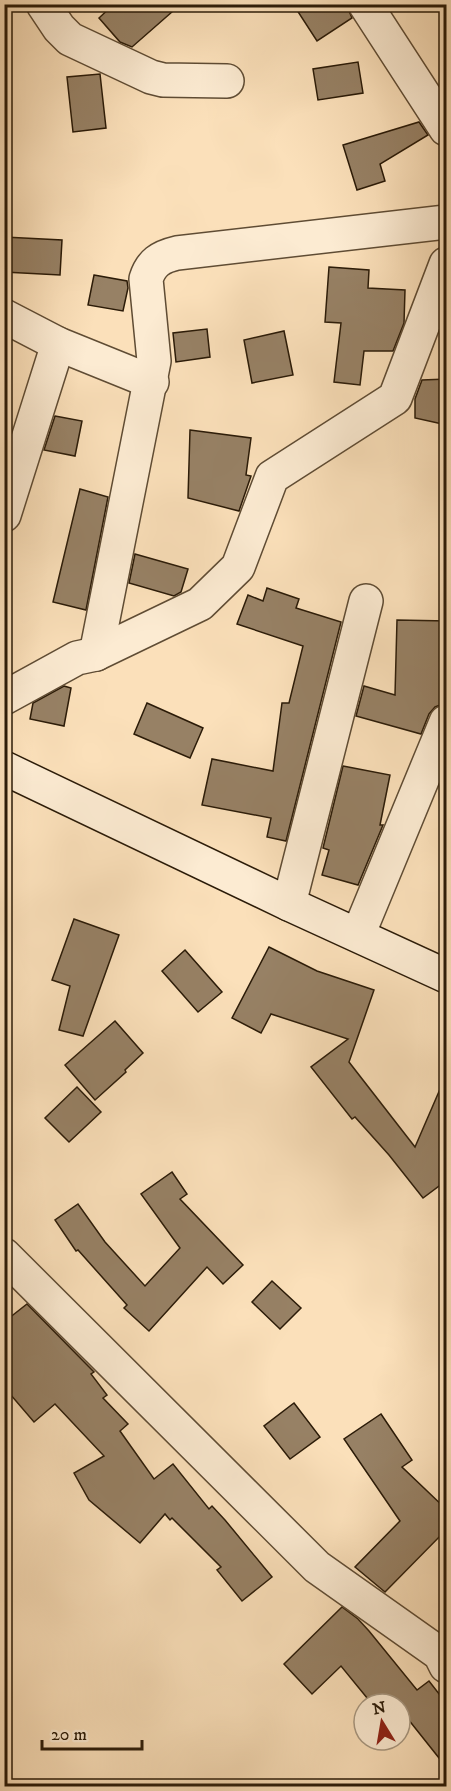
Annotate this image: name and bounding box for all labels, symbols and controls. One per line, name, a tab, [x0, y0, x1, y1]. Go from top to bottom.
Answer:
north arrow	[352, 1692, 412, 1752]
text: N	[371, 1697, 388, 1719]
scale bar	[42, 1713, 142, 1751]
text: 20 m	[51, 1724, 87, 1746]

